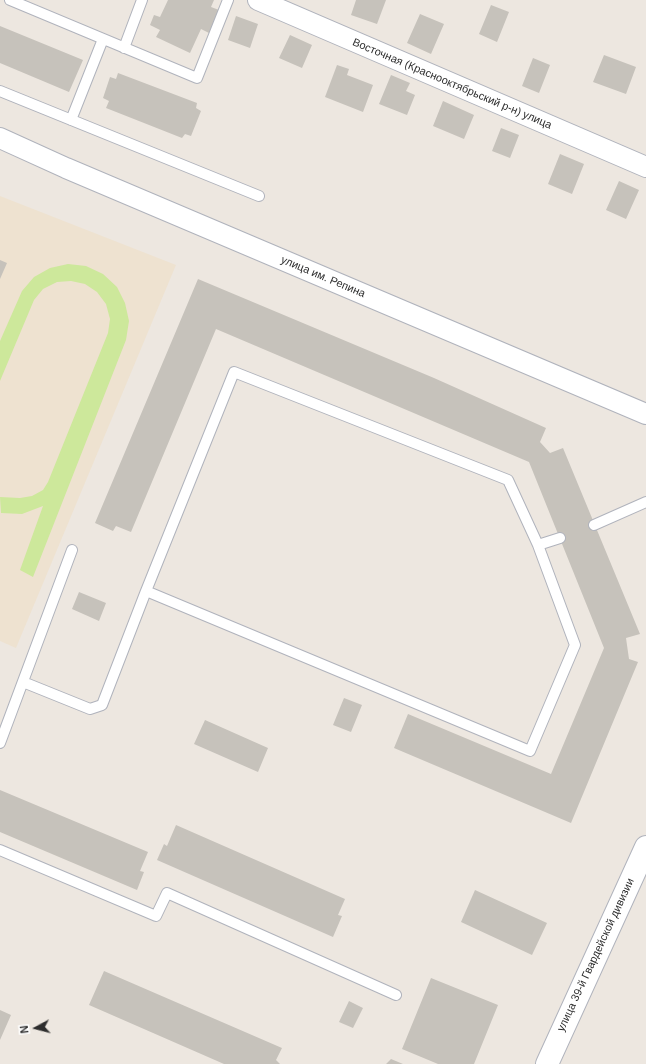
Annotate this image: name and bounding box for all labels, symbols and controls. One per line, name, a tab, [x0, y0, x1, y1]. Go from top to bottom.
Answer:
street label: Восточная (Краснооктябрьский р-н) улица	[350, 36, 554, 132]
street label: улица им. Репина	[279, 253, 367, 301]
street label: улица 39-й Гвардейской дивизии	[555, 876, 637, 1034]
north arrow	[16, 1008, 56, 1048]
text: N	[18, 1025, 31, 1034]

